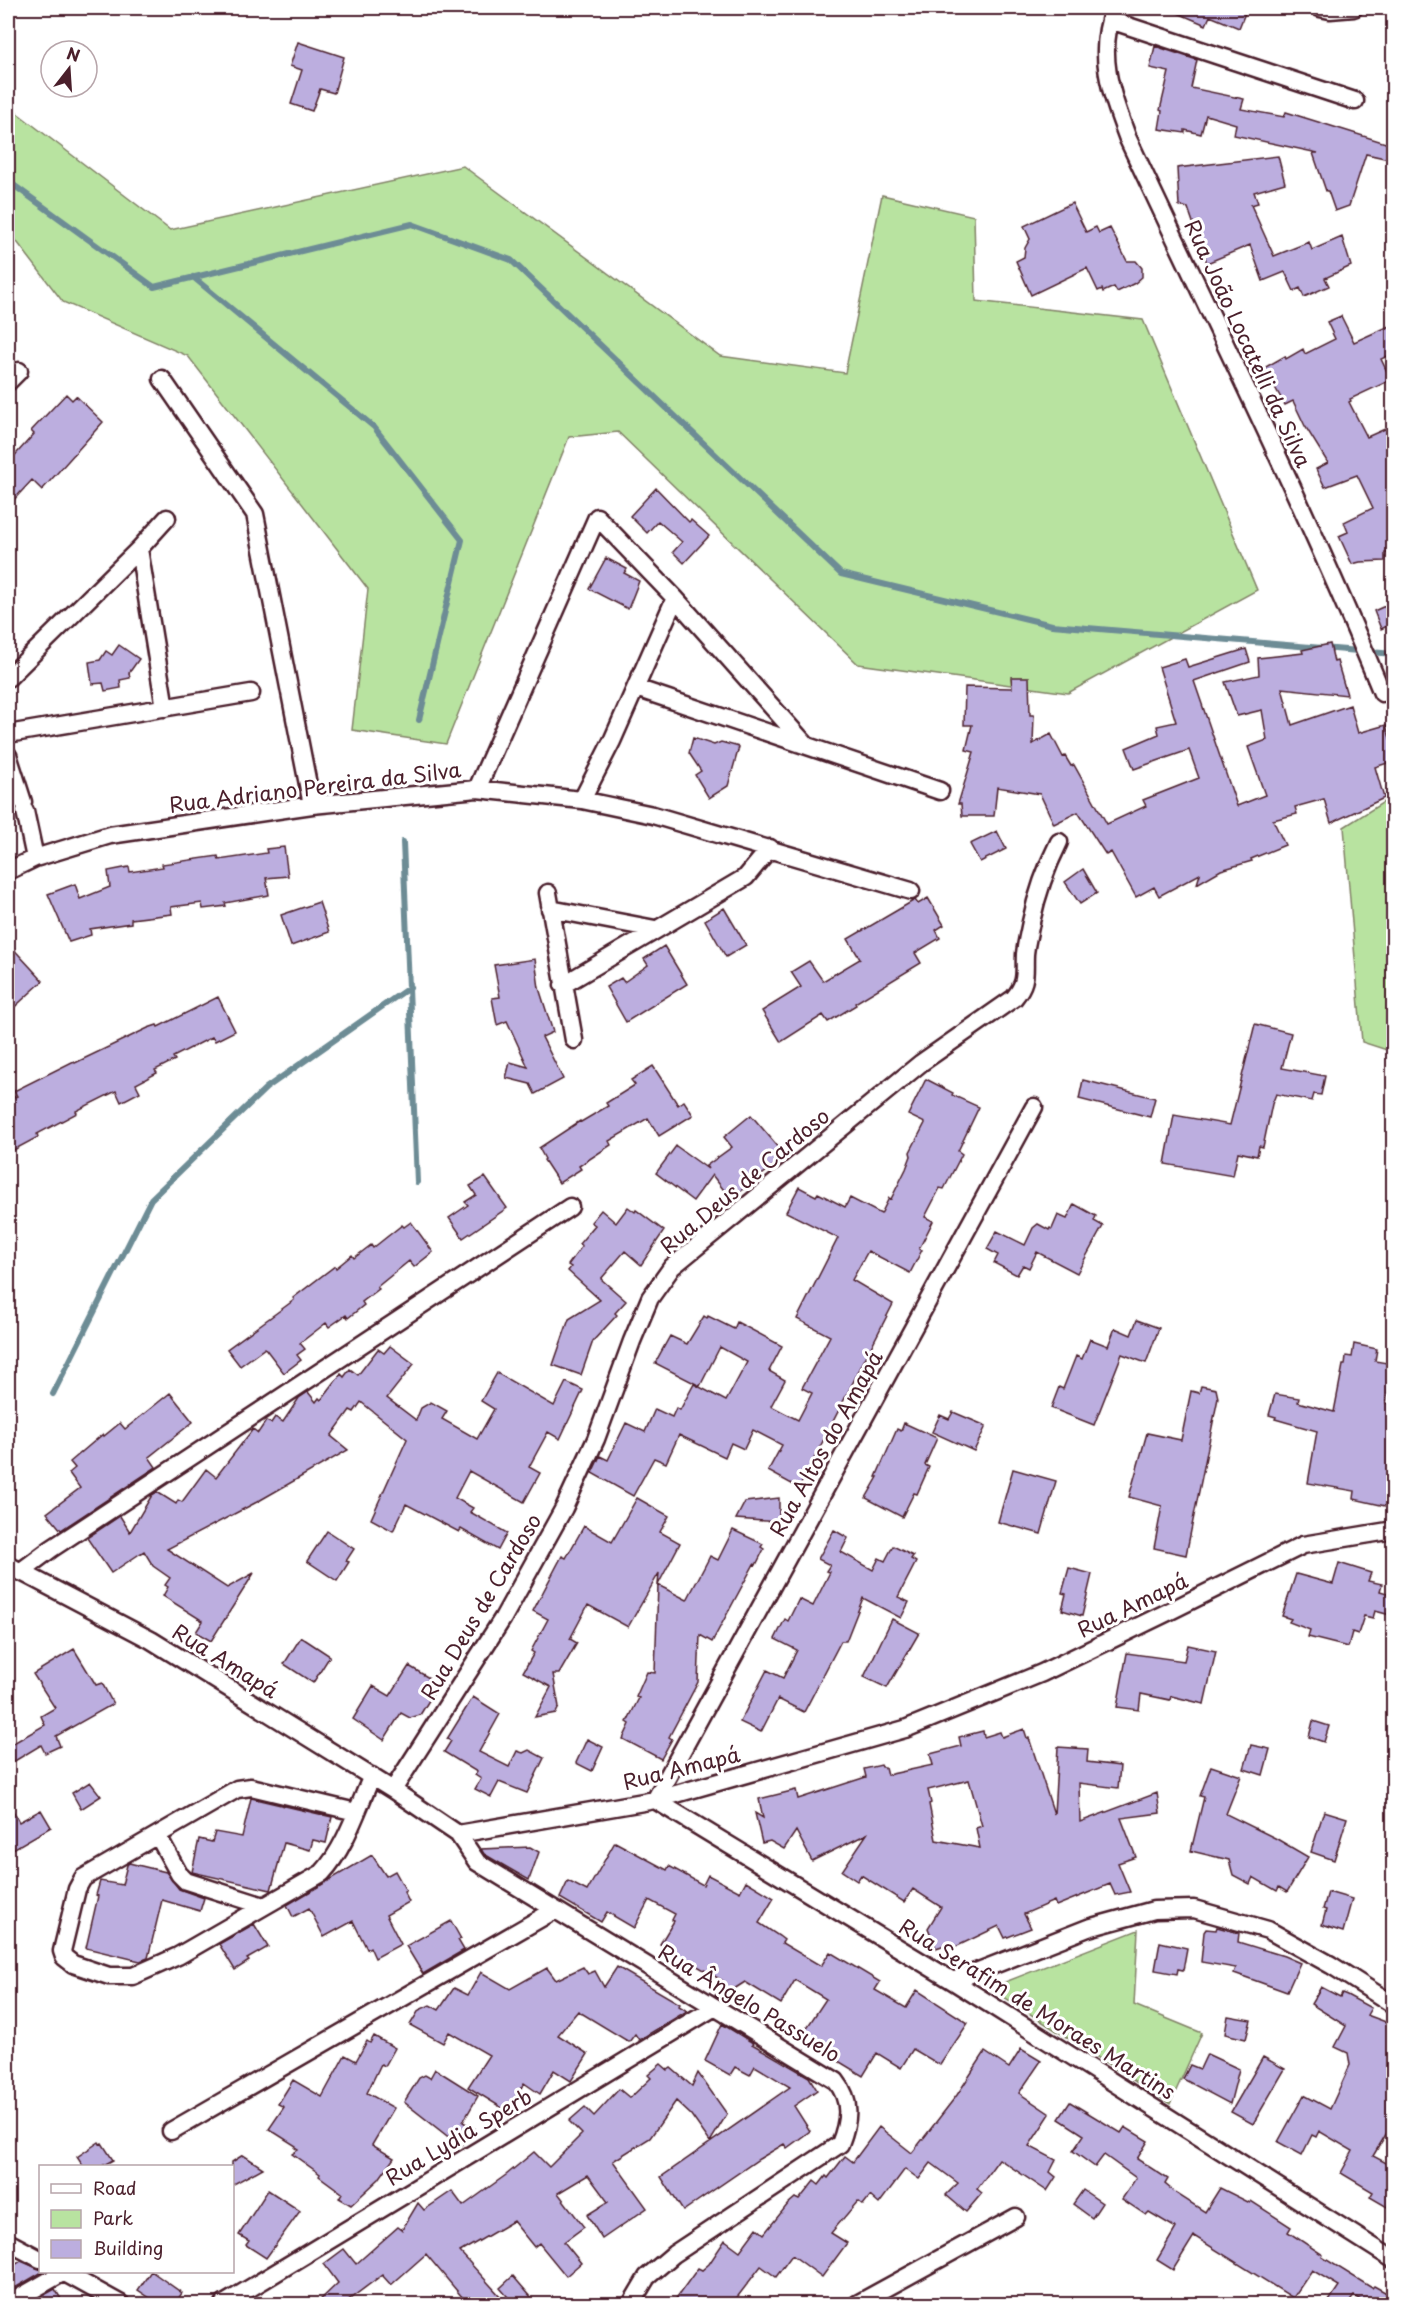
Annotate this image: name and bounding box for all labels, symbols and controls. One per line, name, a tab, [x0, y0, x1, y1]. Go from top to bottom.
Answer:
north arrow	[39, 39, 99, 99]
text: N	[64, 40, 83, 67]
street label: Rua João Locatelli da Silva	[1177, 214, 1321, 472]
street label: Rua Adriano Pereira da Silva	[167, 752, 463, 820]
street label: Rua Deus de Cardoso	[652, 1099, 836, 1261]
street label: Rua Altos do Amapá	[760, 1343, 890, 1542]
street label: Rua Deus de Cardoso	[412, 1507, 548, 1705]
street label: Rua Amapá	[1071, 1563, 1193, 1645]
street label: Rua Amapá	[167, 1615, 286, 1706]
street label: Rua Amapá	[619, 1737, 744, 1797]
street label: Rua Serafim de Moraes Martins	[894, 1910, 1182, 2106]
street label: Rua Ângelo Passuelo	[653, 1935, 847, 2069]
street label: Rua Lydia Sperb	[379, 2080, 537, 2192]
legend	[39, 2165, 234, 2273]
text: Road	[93, 2174, 137, 2201]
text: Park	[93, 2204, 133, 2231]
text: Building	[93, 2234, 163, 2261]

